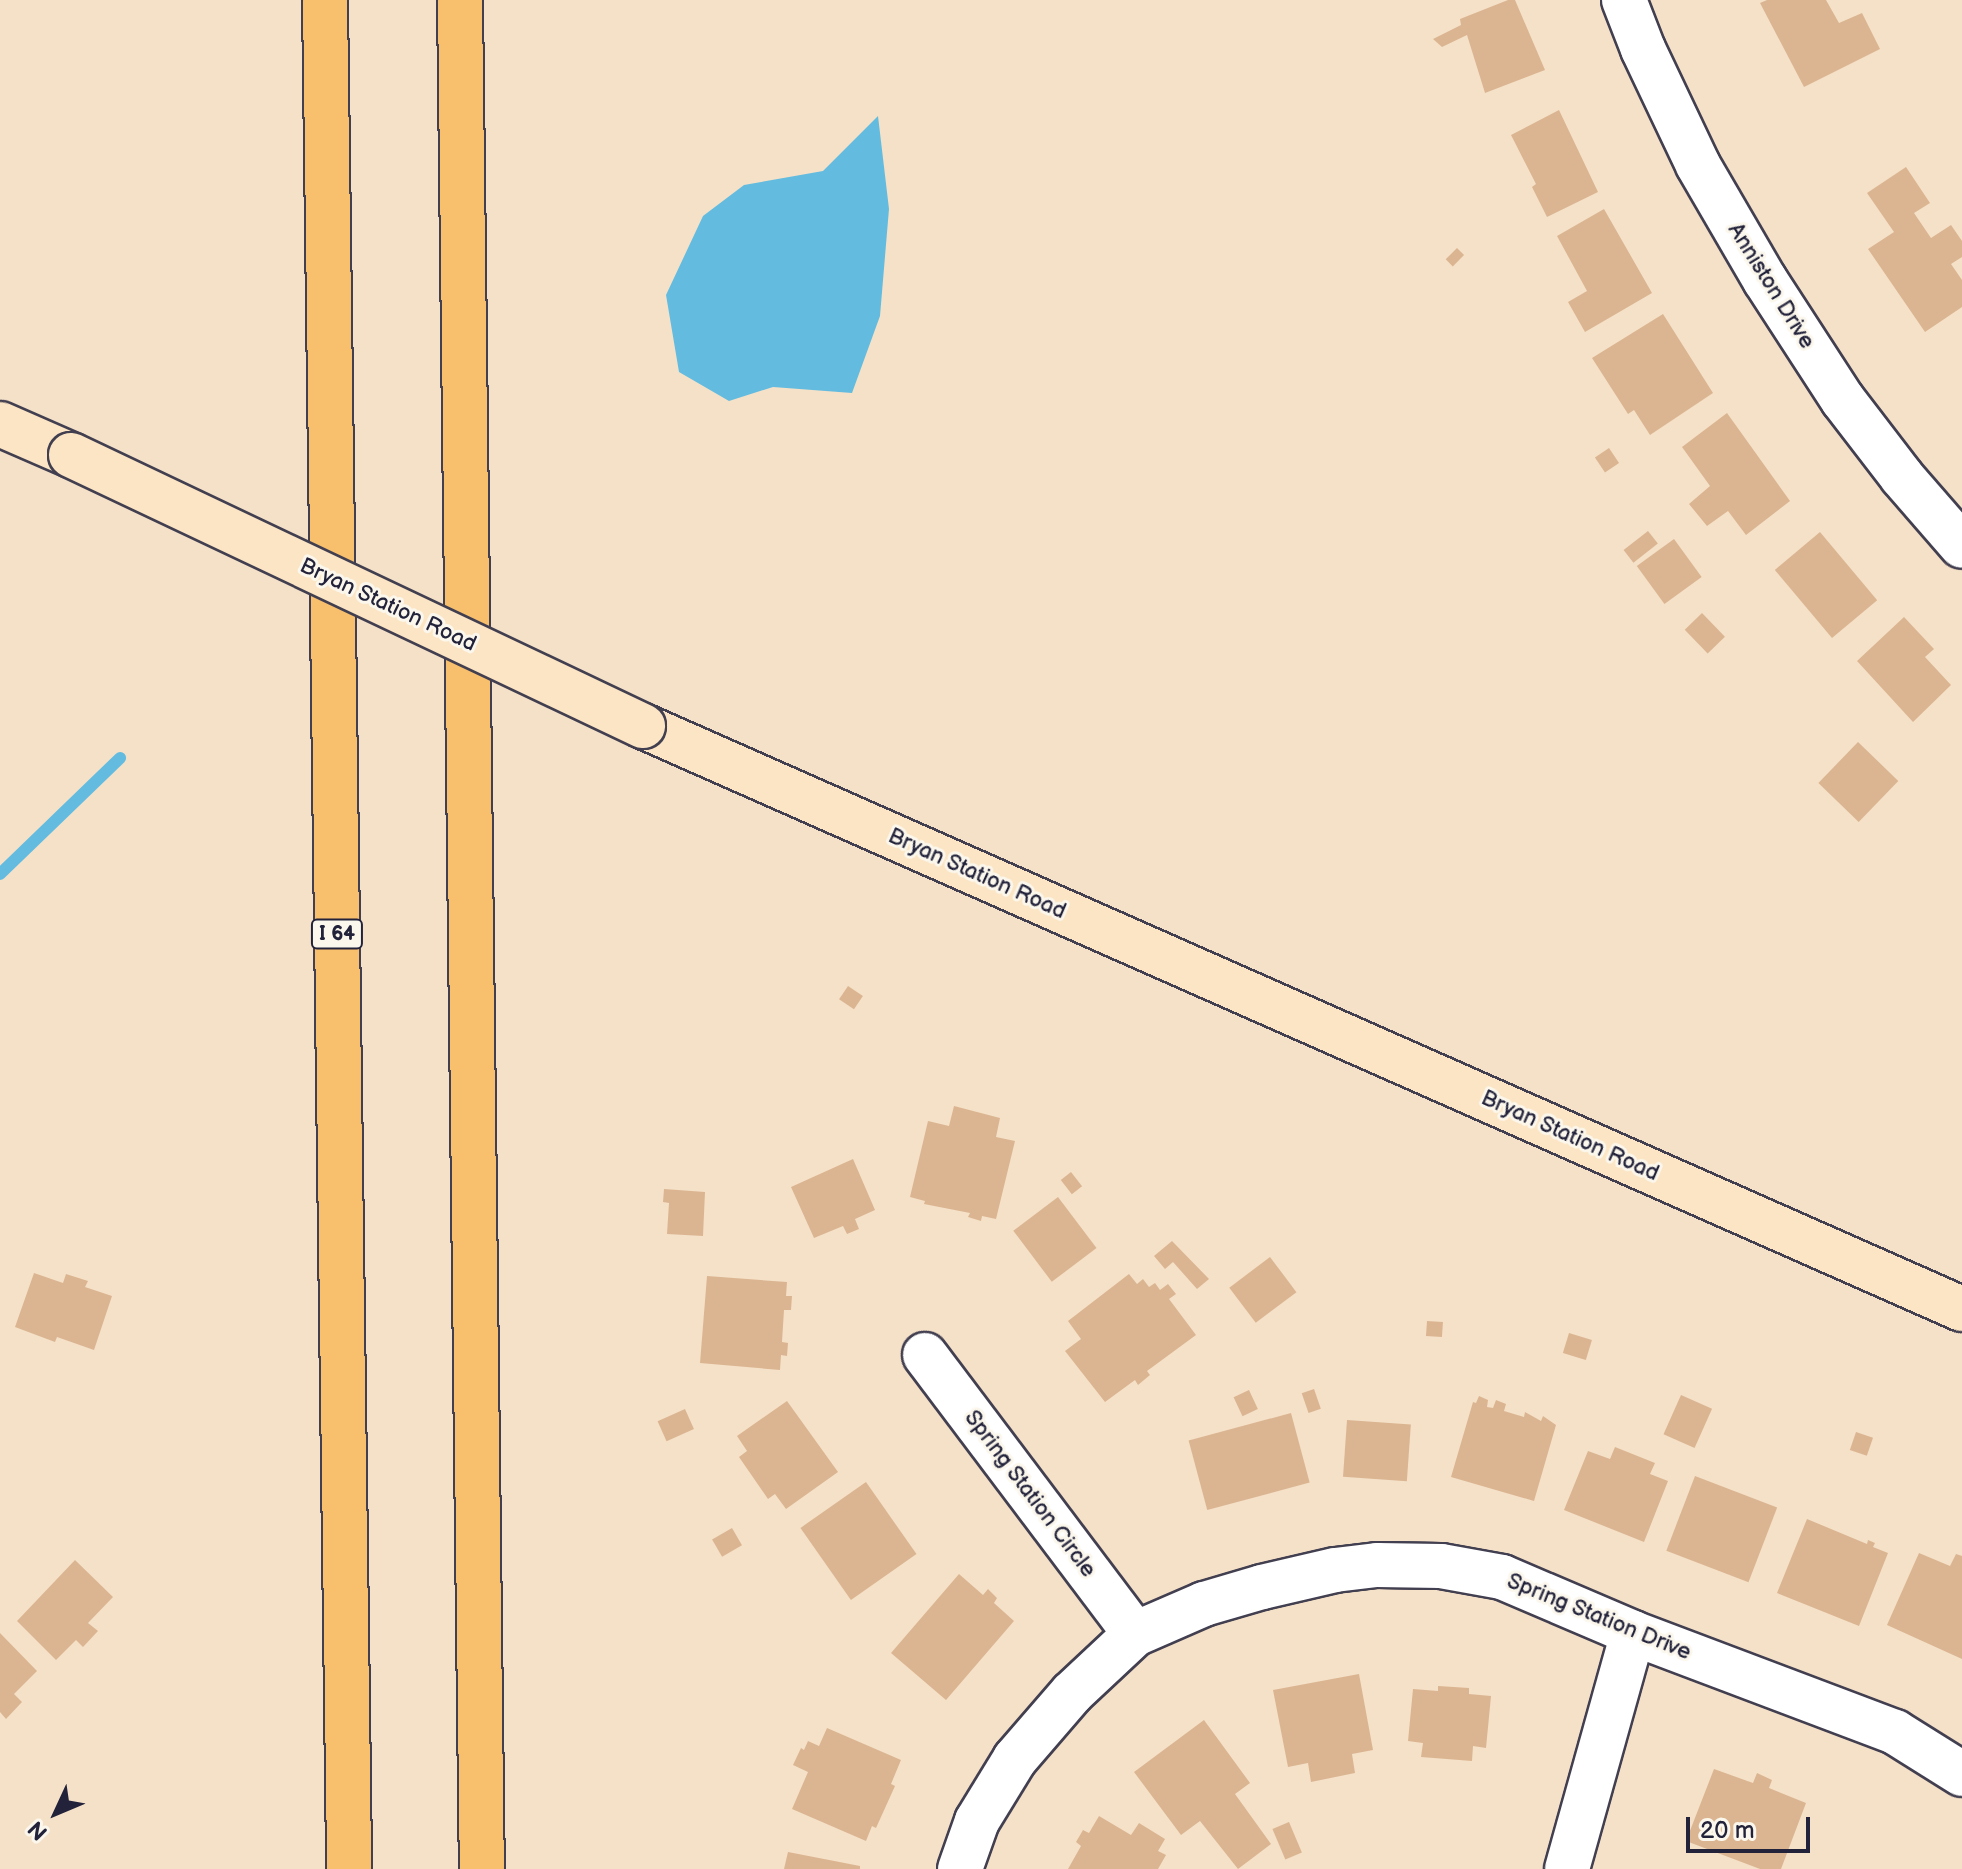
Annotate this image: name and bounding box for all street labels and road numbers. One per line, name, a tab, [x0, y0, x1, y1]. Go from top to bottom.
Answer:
street label: Anniston Drive	[1722, 218, 1820, 354]
street label: Bryan Station Road	[295, 552, 481, 658]
street label: Bryan Station Road	[884, 823, 1070, 925]
road number: I 64	[309, 918, 365, 950]
street label: Bryan Station Road	[1477, 1085, 1663, 1187]
street label: Spring Station Circle	[958, 1405, 1102, 1583]
street label: Spring Station Drive	[1503, 1568, 1695, 1666]

